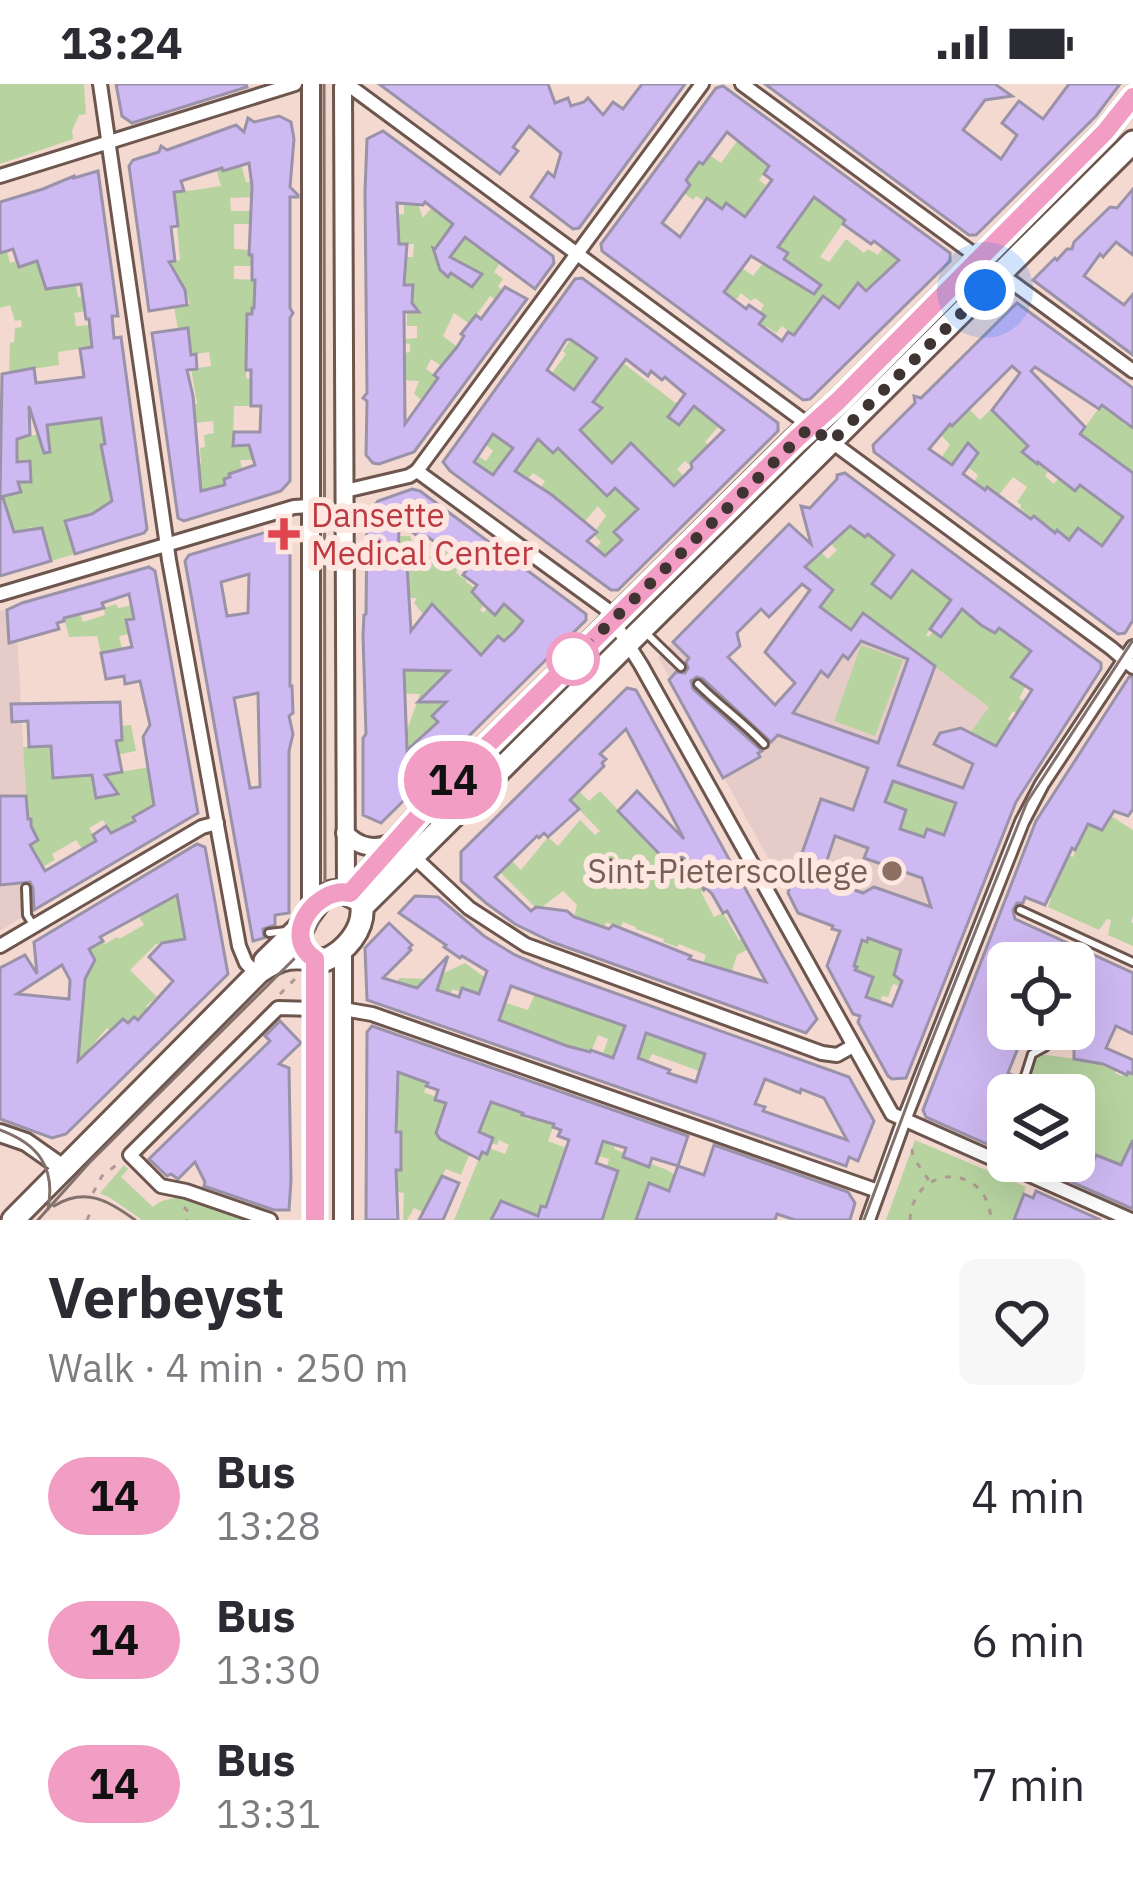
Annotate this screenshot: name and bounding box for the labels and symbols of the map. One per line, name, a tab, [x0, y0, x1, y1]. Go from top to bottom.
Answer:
your location	[955, 260, 1015, 320]
place label: Dansette Medical Center	[311, 493, 533, 574]
marker: Dansette Medical Center	[268, 518, 300, 550]
unlabelled marker	[548, 634, 598, 684]
line badge: 14	[399, 741, 507, 819]
place label: Sint-Pieterscollege	[588, 849, 868, 892]
marker: Sint-Pieterscollege	[879, 858, 905, 884]

